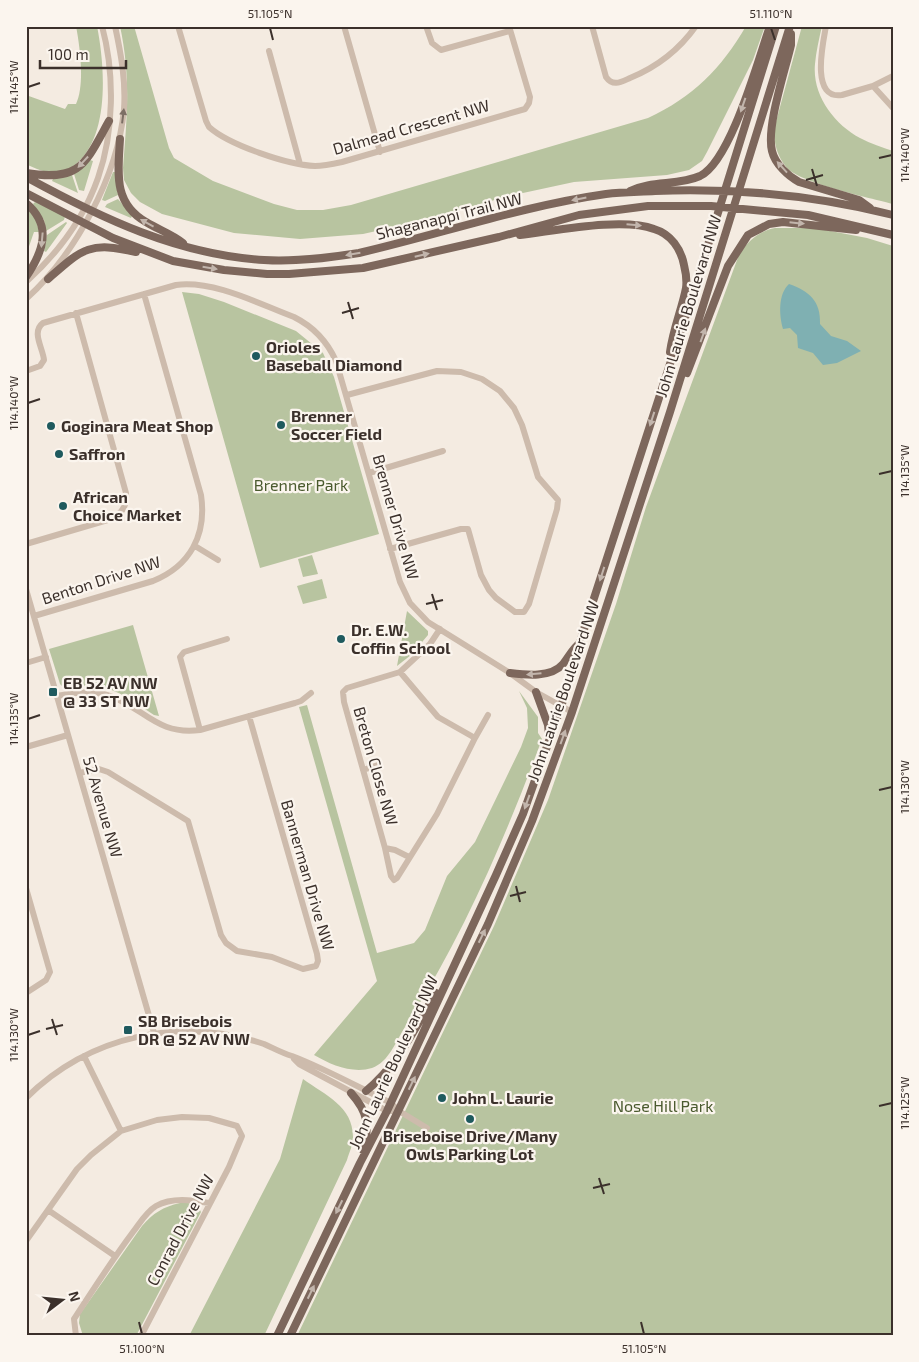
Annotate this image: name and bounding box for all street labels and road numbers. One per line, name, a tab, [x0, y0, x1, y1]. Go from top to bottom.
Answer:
street label: Dalmead Crescent NW	[330, 95, 491, 158]
street label: Shaganappi Trail NW	[374, 188, 524, 243]
street label: John Laurie Boulevard NW	[651, 213, 724, 399]
street label: Brenner Drive NW	[369, 452, 423, 582]
street label: Benton Drive NW	[39, 551, 163, 608]
street label: John Laurie Boulevard NW	[523, 598, 602, 783]
street label: Breton Close NW	[350, 704, 402, 827]
street label: 52 Avenue NW	[80, 754, 127, 860]
street label: Bannerman Drive NW	[278, 797, 339, 952]
street label: John Laurie Boulevard NW	[344, 972, 441, 1152]
street label: Conrad Drive NW	[142, 1171, 217, 1289]

